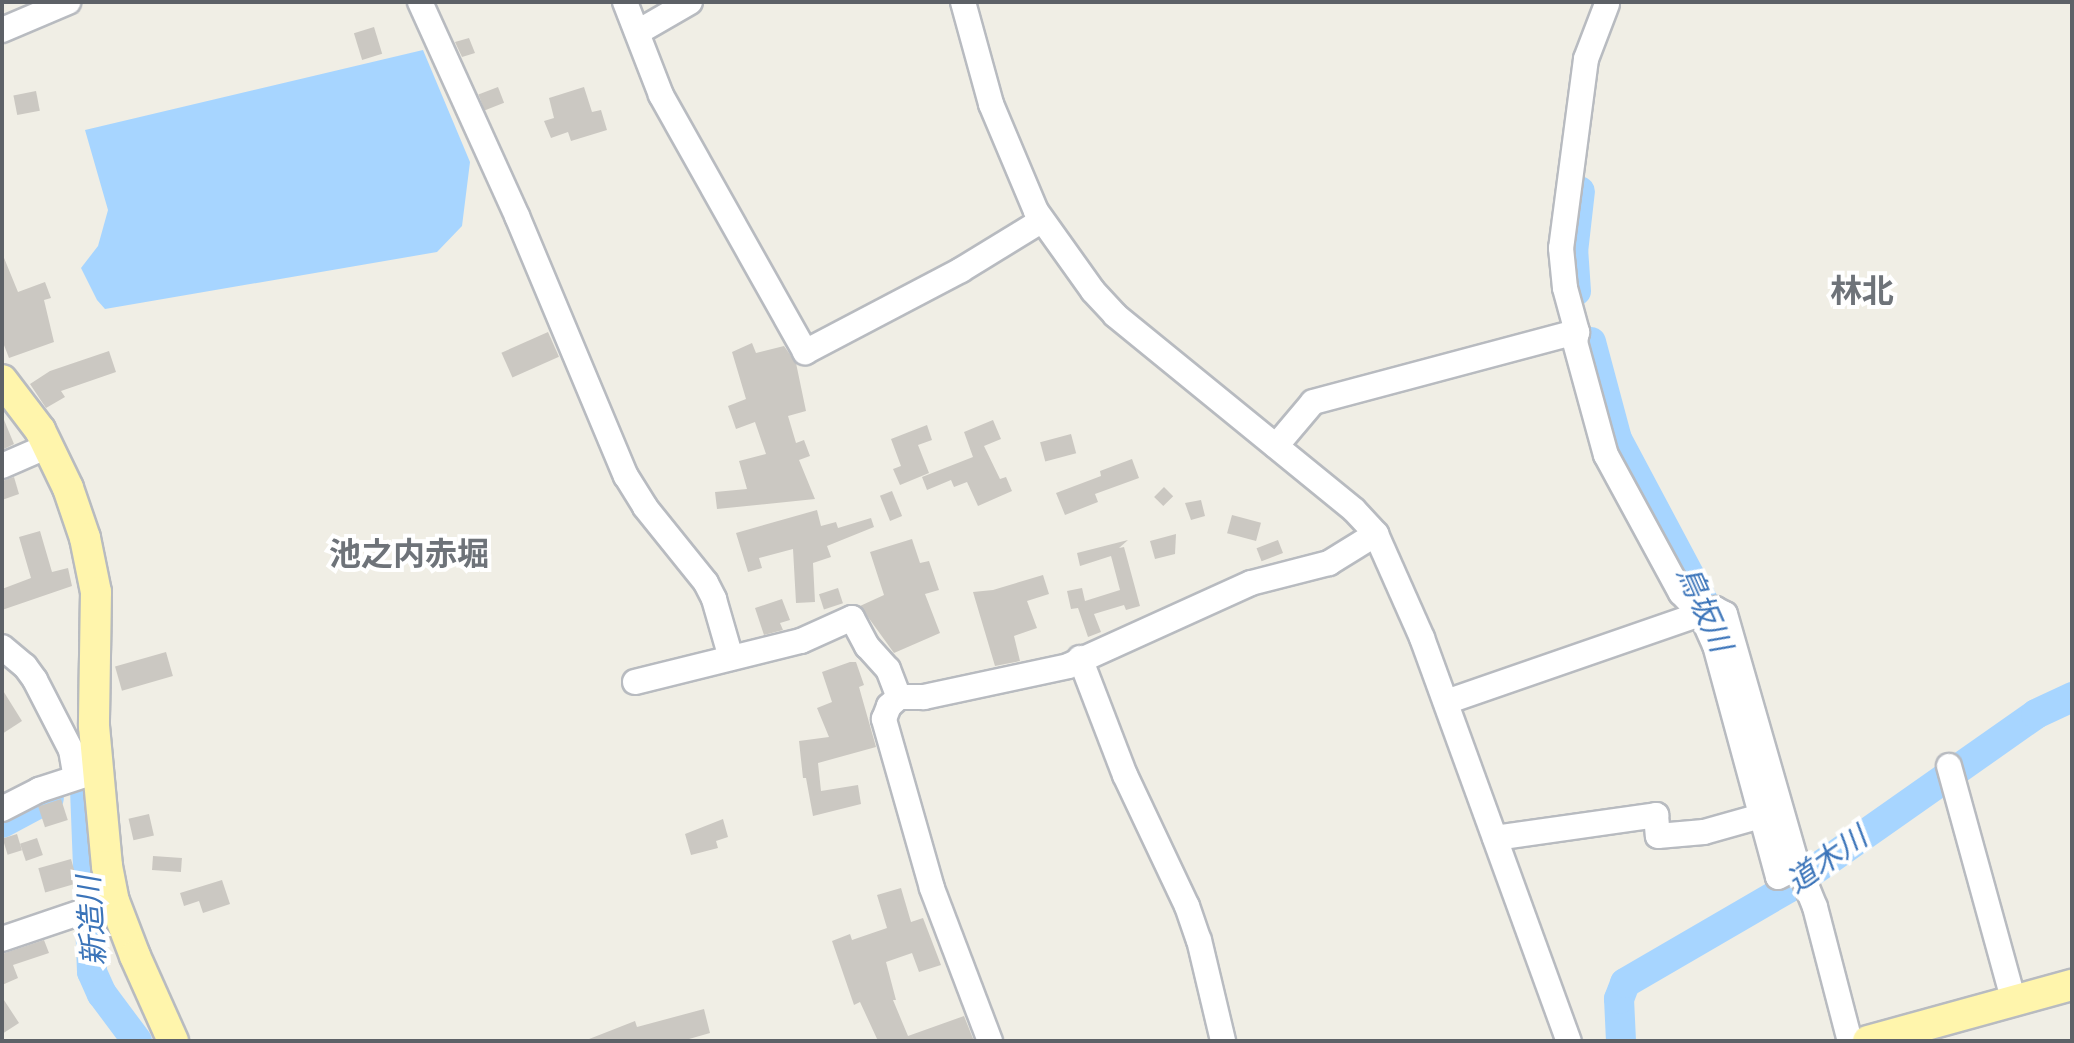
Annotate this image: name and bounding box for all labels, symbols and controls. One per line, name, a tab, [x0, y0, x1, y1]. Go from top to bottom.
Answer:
district label: 林北	[1830, 272, 1894, 310]
district label: 池之内赤堀	[329, 535, 489, 573]
water label: 鳥坂川	[1669, 561, 1739, 657]
water label: 道木川	[1780, 819, 1874, 901]
water label: 新造川	[71, 875, 113, 967]

